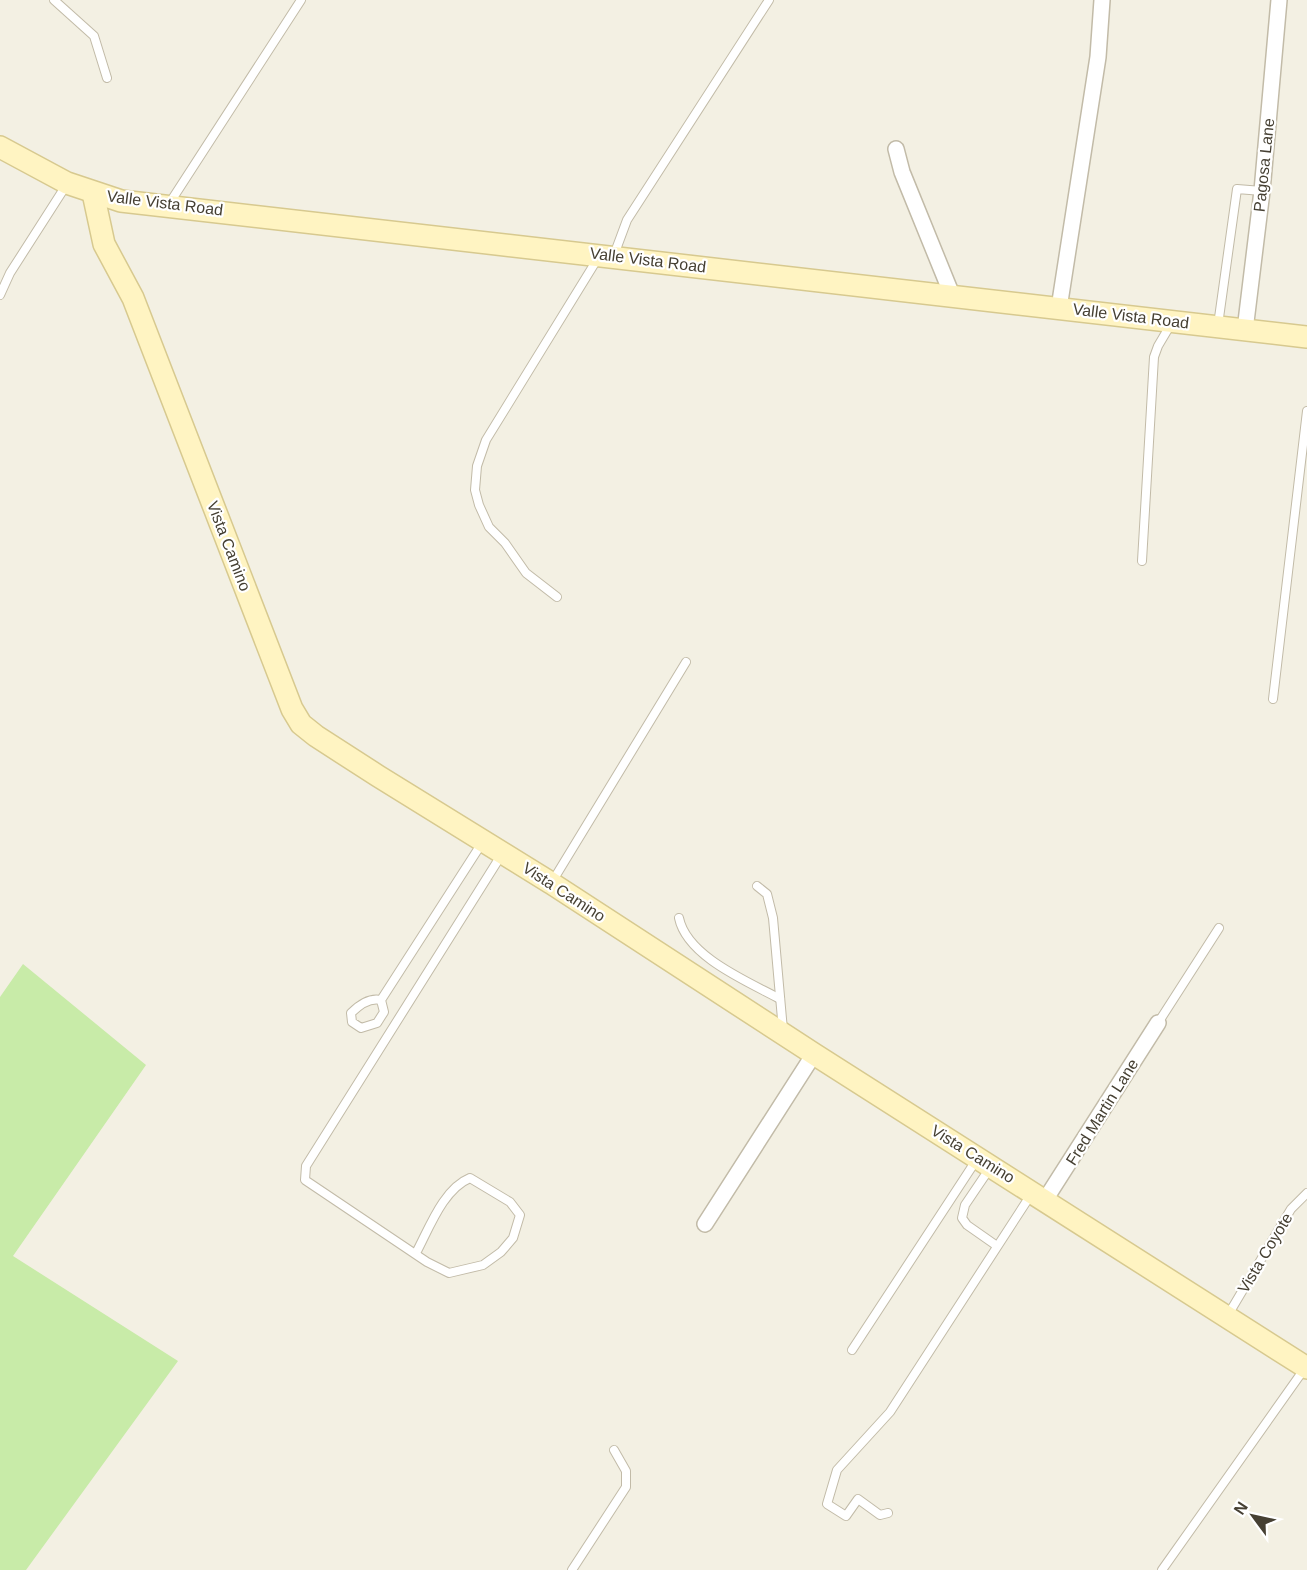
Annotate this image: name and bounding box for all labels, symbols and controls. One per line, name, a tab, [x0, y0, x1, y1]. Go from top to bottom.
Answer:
street label: Pagosa Lane	[1251, 117, 1277, 213]
street label: Valle Vista Road	[106, 187, 224, 219]
street label: Valle Vista Road	[589, 244, 707, 276]
street label: Valle Vista Road	[1072, 300, 1190, 332]
street label: Vista Camino	[204, 499, 254, 593]
street label: Vista Camino	[520, 859, 608, 925]
street label: Fred Martin Lane	[1063, 1056, 1142, 1168]
street label: Vista Camino	[928, 1122, 1018, 1186]
street label: Vista Coyote	[1234, 1210, 1296, 1296]
north arrow	[1223, 1486, 1283, 1546]
text: N	[1231, 1499, 1251, 1518]

